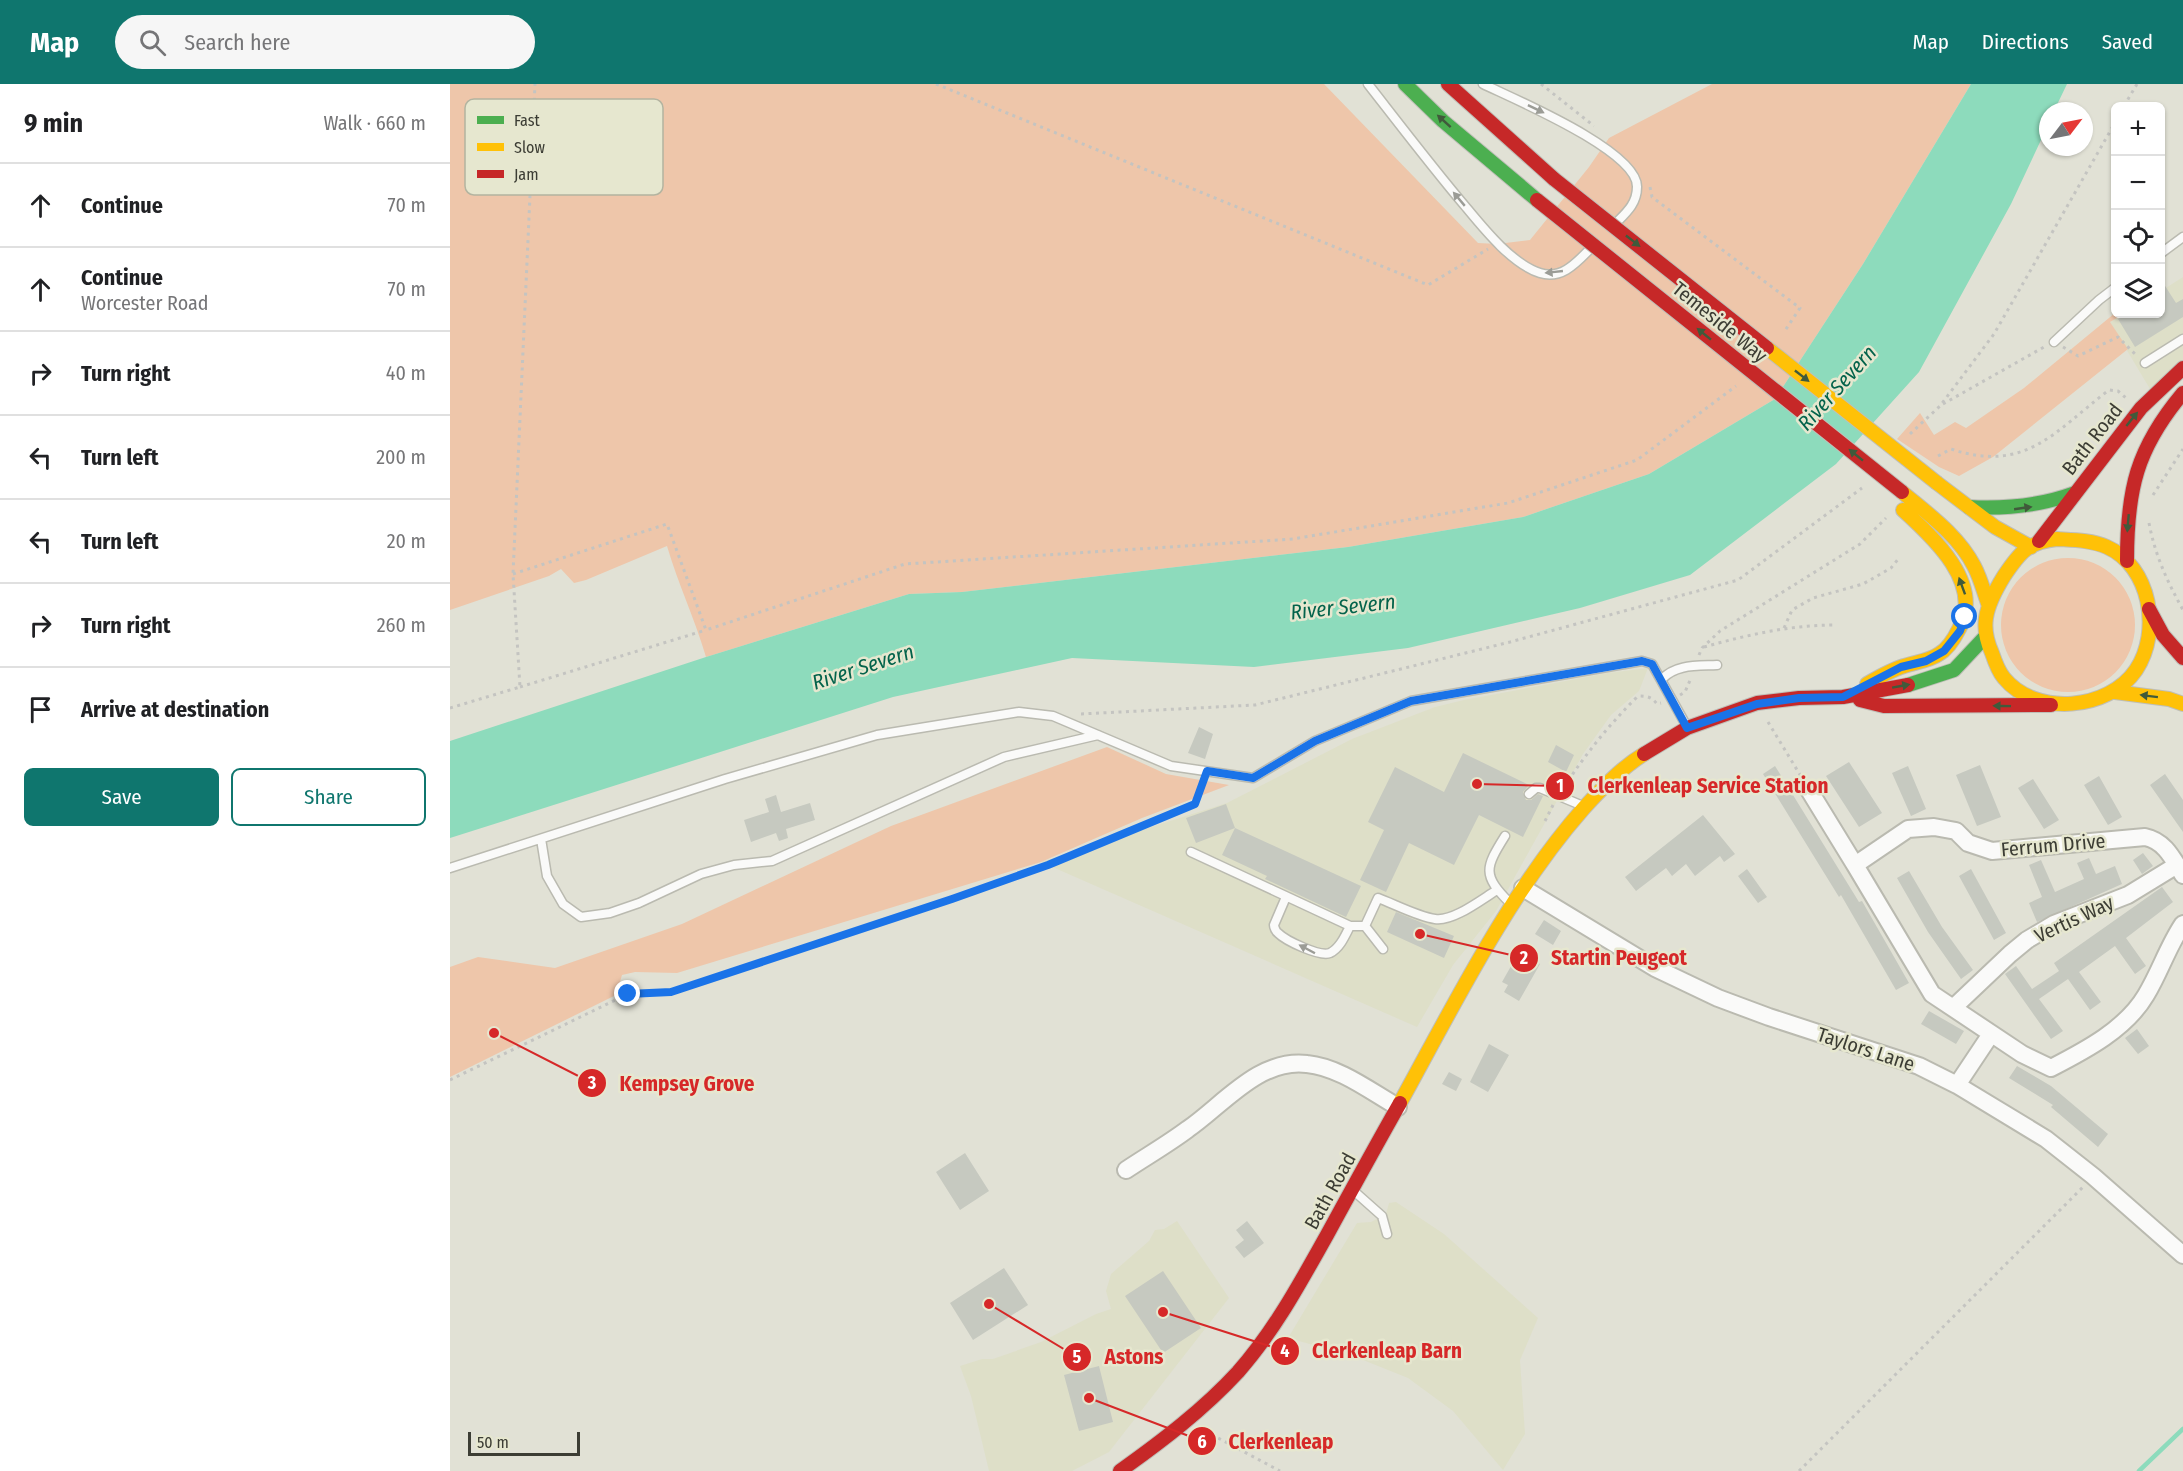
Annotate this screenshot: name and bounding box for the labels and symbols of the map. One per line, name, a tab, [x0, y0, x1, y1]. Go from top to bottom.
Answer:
legend	[465, 99, 663, 195]
north arrow	[2039, 102, 2093, 156]
one-way arrow	[1527, 105, 1544, 114]
text: Fast	[514, 111, 541, 130]
one-way arrow	[1437, 115, 1452, 128]
text: Slow	[514, 138, 545, 157]
text: Jam	[514, 165, 539, 184]
one-way arrow	[1453, 191, 1466, 207]
one-way arrow	[1625, 235, 1641, 248]
one-way arrow	[1544, 267, 1563, 277]
street label: Temeside Way	[1668, 276, 1772, 368]
one-way arrow	[1696, 328, 1711, 340]
water label: River Severn	[1792, 340, 1882, 436]
one-way arrow	[1794, 369, 1810, 382]
street label: Bath Road	[2057, 399, 2127, 479]
one-way arrow	[2126, 411, 2139, 427]
one-way arrow	[1848, 449, 1864, 462]
one-way arrow	[2014, 503, 2033, 512]
one-way arrow	[2123, 513, 2133, 532]
one-way arrow	[1957, 576, 1967, 594]
water label: River Severn	[1289, 589, 1397, 625]
route start	[1951, 603, 1977, 629]
water label: River Severn	[809, 638, 917, 696]
one-way arrow	[1891, 681, 1910, 690]
one-way arrow	[2140, 692, 2159, 701]
one-way arrow	[1992, 701, 2011, 711]
callout: Clerkenleap Service Station	[1545, 766, 1840, 805]
text: Clerkenleap Service Station	[1588, 773, 1829, 799]
text: 1	[1556, 775, 1564, 797]
street label: Ferrum Drive	[2000, 828, 2106, 862]
street label: Vertis Way	[2031, 890, 2117, 948]
callout: Startin Peugeot	[1509, 938, 1699, 977]
one-way arrow	[1298, 944, 1315, 954]
text: Startin Peugeot	[1551, 945, 1688, 971]
text: 2	[1519, 947, 1528, 969]
route end	[614, 980, 640, 1006]
street label: Taylors Lane	[1814, 1022, 1918, 1076]
callout: Kempsey Grove	[577, 1064, 766, 1103]
text: Kempsey Grove	[620, 1071, 755, 1097]
text: 3	[587, 1072, 597, 1094]
street label: Bath Road	[1299, 1148, 1361, 1234]
callout: Clerkenleap Barn	[1270, 1331, 1474, 1370]
callout: Astons	[1062, 1337, 1175, 1376]
text: Clerkenleap Barn	[1312, 1338, 1462, 1364]
text: 4	[1280, 1340, 1290, 1362]
text: Astons	[1103, 1344, 1164, 1370]
text: 5	[1073, 1346, 1082, 1368]
callout: Clerkenleap	[1187, 1422, 1345, 1461]
scale bar	[468, 1429, 580, 1456]
text: Clerkenleap	[1229, 1429, 1333, 1455]
text: 6	[1197, 1431, 1207, 1453]

